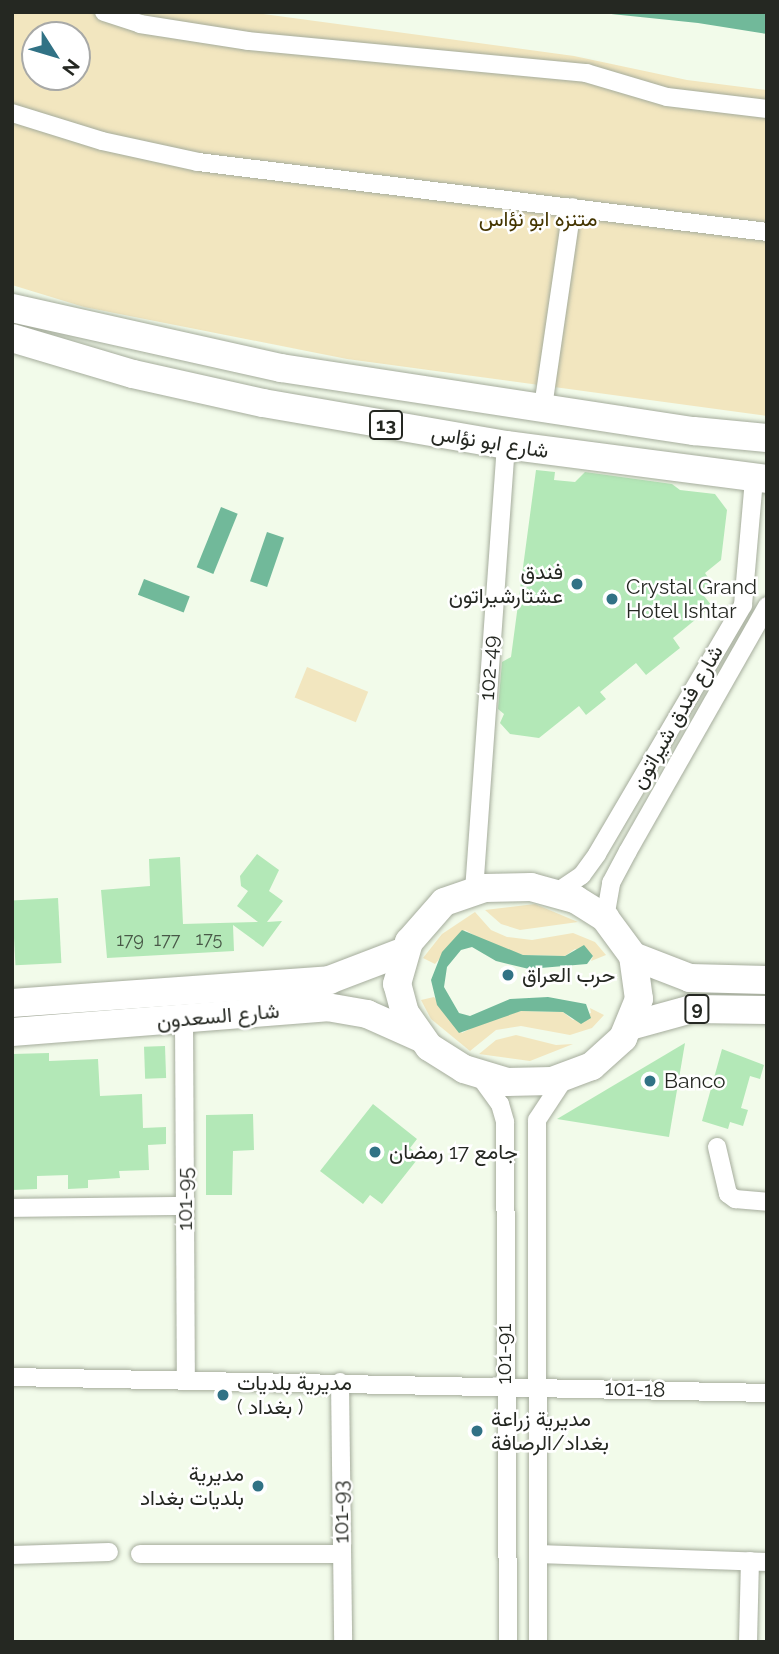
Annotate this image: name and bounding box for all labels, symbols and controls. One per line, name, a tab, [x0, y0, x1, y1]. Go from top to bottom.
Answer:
north arrow	[21, 21, 91, 91]
text: N	[58, 55, 84, 80]
park label: متنزه ابو نؤاس	[479, 206, 597, 232]
road number: 13	[368, 410, 404, 440]
street label: شارع ابو نؤاس	[430, 420, 550, 464]
place label: فندق عشتارشيراتون	[449, 559, 563, 609]
place label: Crystal Grand Hotel Ishtar	[626, 574, 758, 624]
marker: فندق عشتارشيراتون	[569, 576, 585, 592]
marker: Crystal Grand Hotel Ishtar	[604, 591, 620, 607]
street label: 102-49	[474, 635, 504, 701]
street label: شارع فندق شيراتون	[626, 641, 728, 793]
house number: 175	[196, 928, 222, 950]
house number: 179	[116, 929, 144, 951]
house number: 177	[154, 929, 180, 951]
place label: حرب العراق	[522, 962, 615, 988]
marker: حرب العراق	[500, 967, 516, 983]
road number: 9	[683, 993, 711, 1024]
street label: شارع السعدون	[156, 998, 280, 1034]
place label: Banco	[664, 1068, 726, 1094]
marker: Banco	[642, 1073, 658, 1089]
place label: جامع 17 رمضان	[389, 1139, 518, 1165]
marker: جامع 17 رمضان	[367, 1144, 383, 1160]
street label: 101-95	[172, 1167, 198, 1231]
street label: 101-91	[491, 1324, 517, 1384]
place label: مديرية بلديات ( بغداد )	[237, 1370, 352, 1420]
street label: 101-18	[604, 1375, 666, 1403]
marker: مديرية بلديات ( بغداد )	[215, 1387, 231, 1403]
place label: مديرية زراعة بغداد/الرصافة	[491, 1406, 609, 1456]
marker: مديرية زراعة بغداد/الرصافة	[469, 1423, 485, 1439]
place label: مديرية بلديات بغداد	[140, 1461, 244, 1511]
marker: مديرية بلديات بغداد	[250, 1478, 266, 1494]
street label: 101-93	[328, 1480, 354, 1544]

